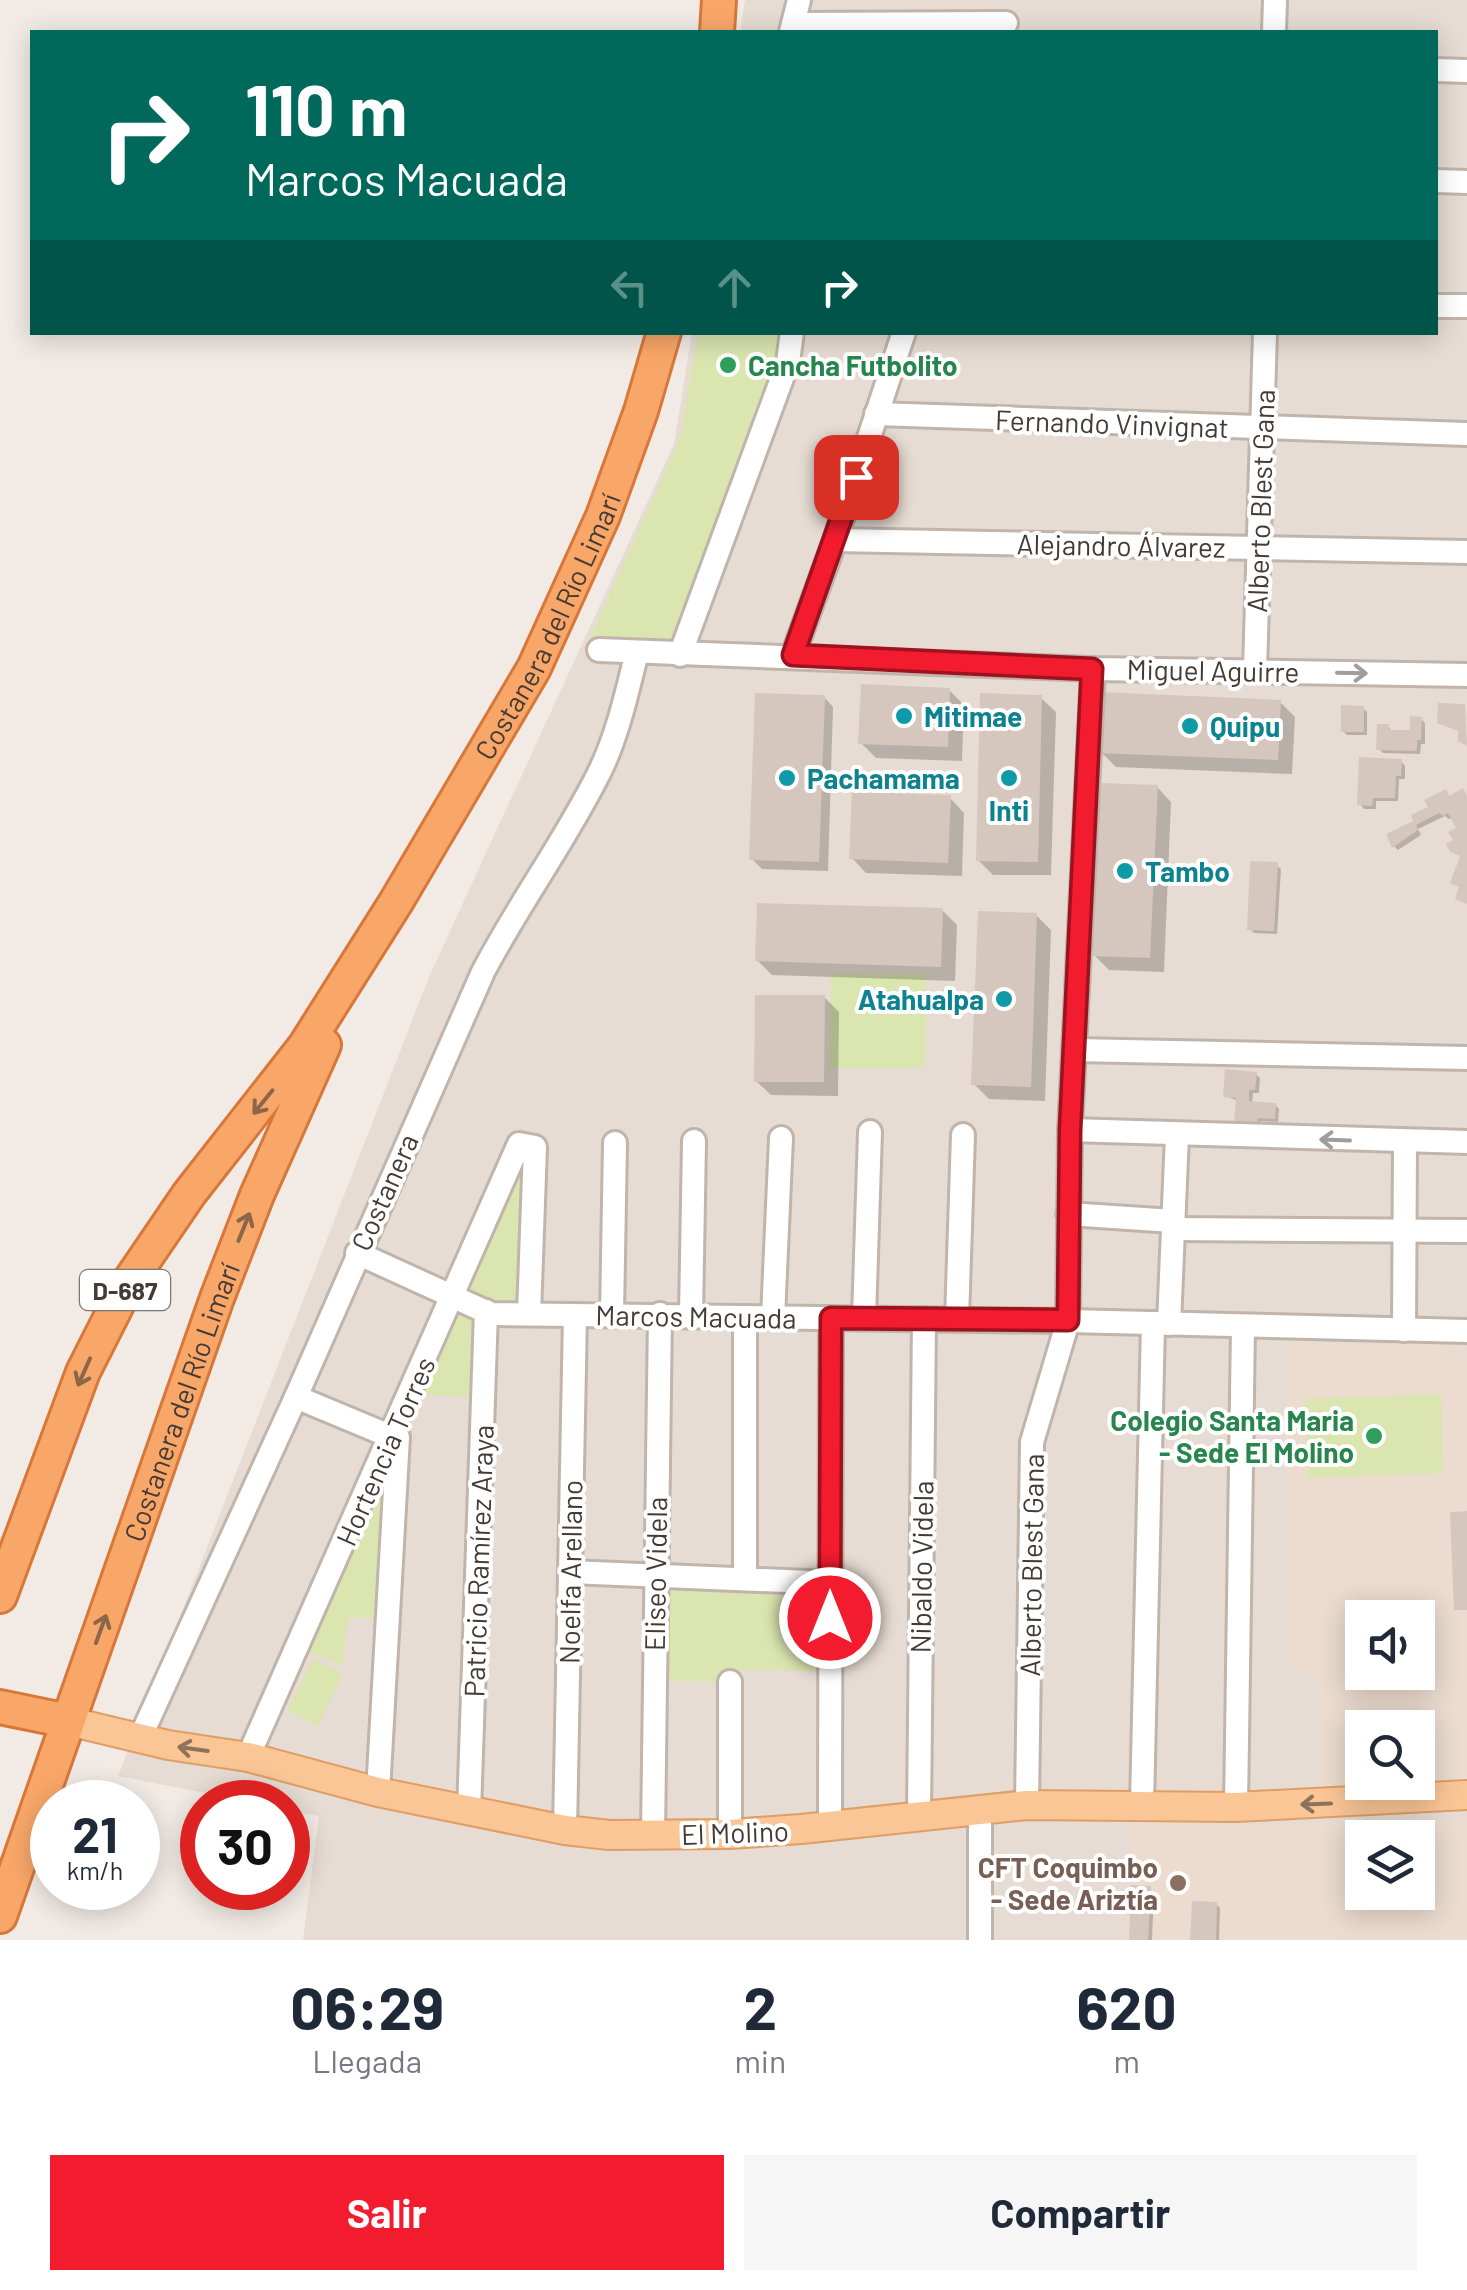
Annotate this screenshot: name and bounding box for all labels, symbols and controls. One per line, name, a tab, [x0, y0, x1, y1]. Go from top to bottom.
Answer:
text: 110 m	[245, 66, 407, 150]
icon: right	[80, 70, 210, 200]
text: Marcos Macuada	[245, 151, 568, 205]
icon: left	[602, 260, 657, 315]
icon: ahead	[707, 260, 762, 315]
icon: right	[812, 260, 867, 315]
place label: Cancha Futbolito	[748, 348, 958, 382]
marker: Cancha Futbolito	[717, 354, 739, 376]
street label: Alberto Blest Gana	[1239, 389, 1281, 613]
street label: Fernando Vinvignat	[995, 402, 1229, 444]
pin	[814, 435, 899, 520]
icon: arrive	[829, 450, 884, 505]
street label: Costanera del Río Limarí	[467, 488, 627, 765]
street label: Alejandro Álvarez	[1016, 526, 1226, 564]
street label: Miguel Aguirre	[1126, 651, 1300, 689]
one-way arrow	[1335, 663, 1367, 682]
place label: Mitimae	[924, 699, 1022, 733]
marker: Mitimae	[893, 705, 915, 727]
place label: Quipu	[1210, 709, 1280, 743]
marker: Quipu	[1179, 715, 1201, 737]
place label: Pachamama	[807, 761, 960, 795]
marker: Pachamama	[776, 767, 798, 789]
marker: Inti	[998, 767, 1020, 789]
place label: Inti	[989, 793, 1029, 827]
place label: Tambo	[1145, 854, 1230, 888]
marker: Tambo	[1114, 860, 1136, 882]
place label: Atahualpa	[858, 982, 984, 1016]
marker: Atahualpa	[993, 988, 1015, 1010]
one-way arrow	[252, 1089, 274, 1115]
street label: Costanera	[343, 1128, 425, 1256]
one-way arrow	[1319, 1130, 1351, 1149]
one-way arrow	[237, 1213, 255, 1243]
street label: Costanera del Río Limarí	[116, 1258, 246, 1546]
road number: D-687	[80, 1270, 170, 1310]
street label: Marcos Macuada	[595, 1297, 797, 1335]
street label: Hortencia Torres	[328, 1351, 442, 1551]
one-way arrow	[74, 1356, 92, 1387]
place label: Colegio Santa Maria - Sede El Molino	[1110, 1403, 1354, 1469]
street label: Patricio Ramírez Araya	[456, 1424, 500, 1698]
marker: Colegio Santa Maria - Sede El Molino	[1363, 1425, 1385, 1447]
street label: Alberto Blest Gana	[1012, 1453, 1050, 1677]
street label: Noelfa Arellano	[551, 1480, 589, 1664]
street label: Nibaldo Videla	[902, 1480, 940, 1654]
street label: Eliseo Videla	[637, 1497, 673, 1651]
position arrow	[778, 1566, 882, 1670]
map controls	[1345, 1600, 1435, 1910]
button: sound	[1345, 1600, 1435, 1690]
one-way arrow	[93, 1615, 111, 1646]
button: search	[1345, 1710, 1435, 1800]
one-way arrow	[177, 1739, 209, 1757]
speed limit sign: 30	[180, 1780, 310, 1910]
one-way arrow	[1301, 1795, 1333, 1814]
text: 21	[72, 1803, 118, 1863]
street label: El Molino	[680, 1813, 790, 1851]
button: layers	[1345, 1820, 1435, 1910]
place label: CFT Coquimbo - Sede Ariztía	[978, 1850, 1158, 1916]
text: km/h	[67, 1855, 123, 1885]
marker: CFT Coquimbo - Sede Ariztía	[1167, 1872, 1189, 1894]
text: 06:29	[290, 1970, 444, 2042]
text: 2	[744, 1970, 777, 2042]
text: 620	[1077, 1970, 1177, 2042]
text: Llegada	[312, 2041, 422, 2079]
text: min	[734, 2041, 786, 2079]
text: m	[1113, 2041, 1140, 2079]
button: Salir	[50, 2155, 724, 2270]
button: Compartir	[744, 2155, 1417, 2270]

